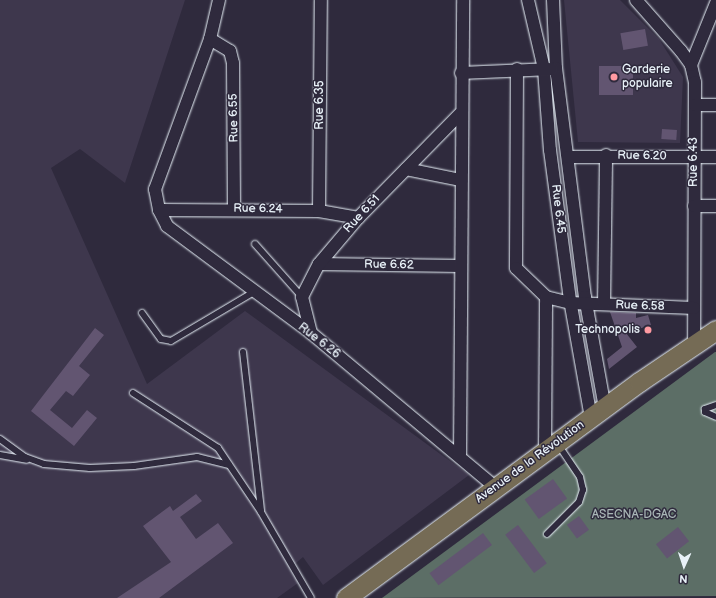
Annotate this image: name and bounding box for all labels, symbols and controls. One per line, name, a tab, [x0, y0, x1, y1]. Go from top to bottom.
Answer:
place label: Garderie populaire	[622, 63, 673, 91]
marker: Garderie populaire	[609, 72, 619, 82]
street label: Rue 6.35	[313, 80, 327, 130]
street label: Rue 6.55	[226, 93, 242, 143]
street label: Rue 6.43	[687, 137, 701, 187]
street label: Rue 6.20	[617, 148, 667, 164]
street label: Rue 6.45	[548, 184, 568, 234]
street label: Rue 6.51	[341, 192, 383, 236]
street label: Rue 6.24	[233, 201, 283, 217]
street label: Rue 6.62	[364, 257, 414, 273]
street label: Rue 6.58	[615, 298, 665, 314]
street label: Rue 6.26	[295, 320, 343, 362]
place label: Technopolis	[575, 323, 640, 337]
marker: Technopolis	[643, 325, 653, 335]
street label: Avenue de la Révolution	[473, 418, 587, 506]
park label: ASECNA-DGAC	[592, 508, 676, 522]
north arrow	[664, 546, 704, 586]
text: N	[679, 572, 688, 585]

